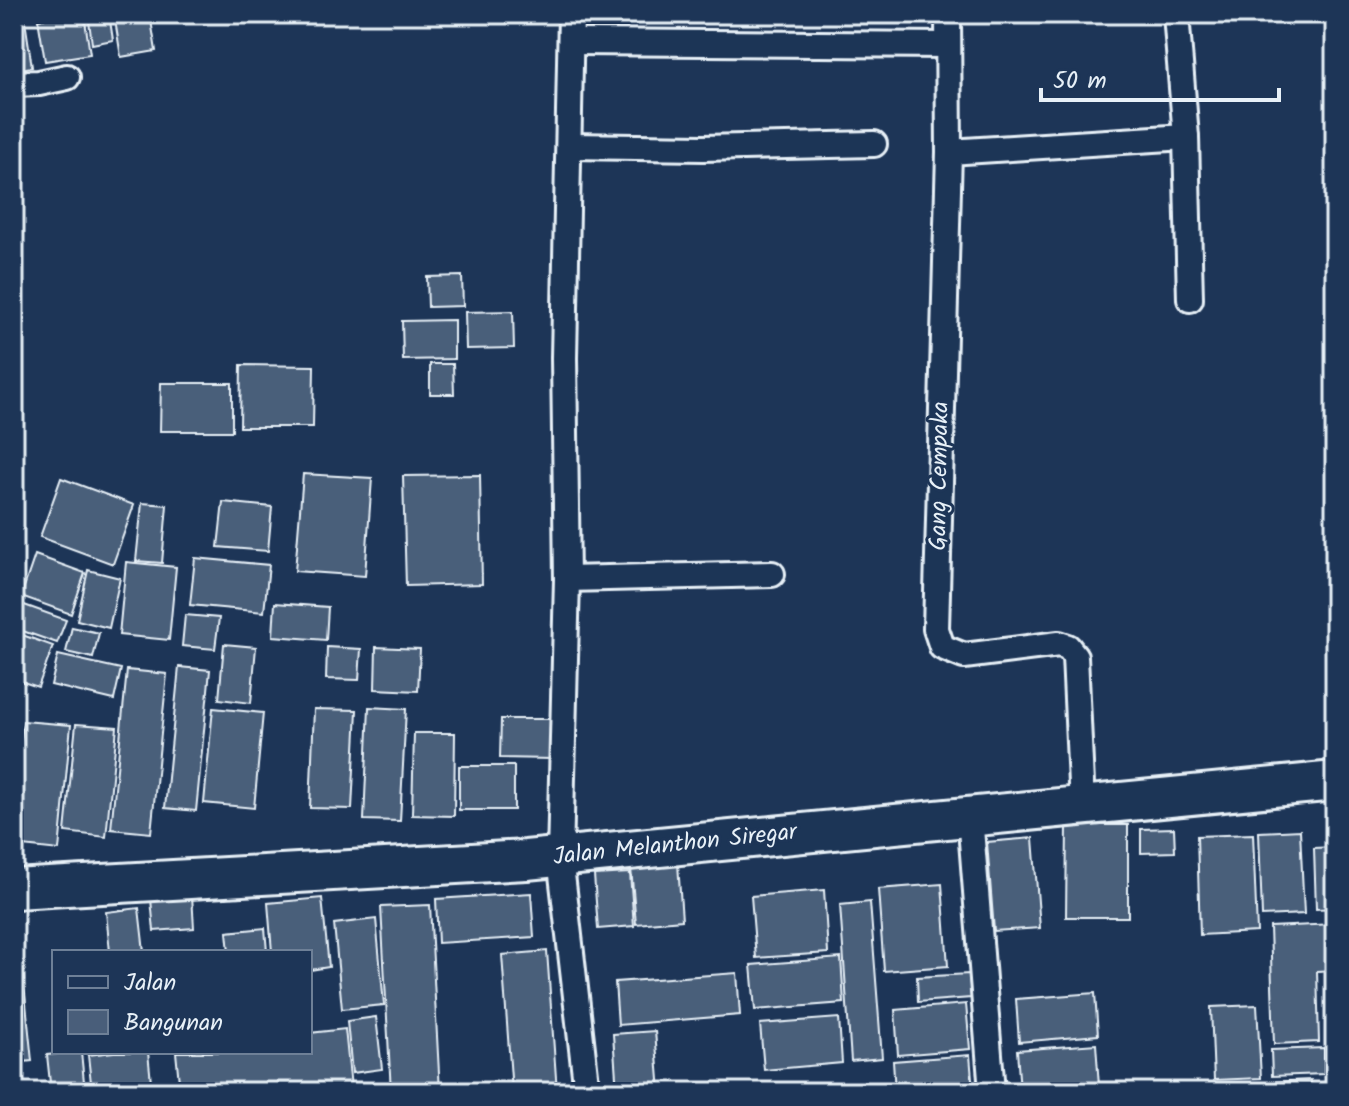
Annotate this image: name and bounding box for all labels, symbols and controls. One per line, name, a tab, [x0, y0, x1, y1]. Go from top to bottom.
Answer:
scale bar	[1041, 52, 1279, 102]
text: 50 m	[1053, 62, 1107, 101]
street label: Gang Cempaka	[919, 401, 961, 551]
street label: Jalan Melanthon Siregar	[551, 813, 801, 877]
legend	[52, 950, 312, 1054]
text: Jalan	[124, 964, 176, 1003]
text: Bangunan	[124, 1004, 223, 1043]

